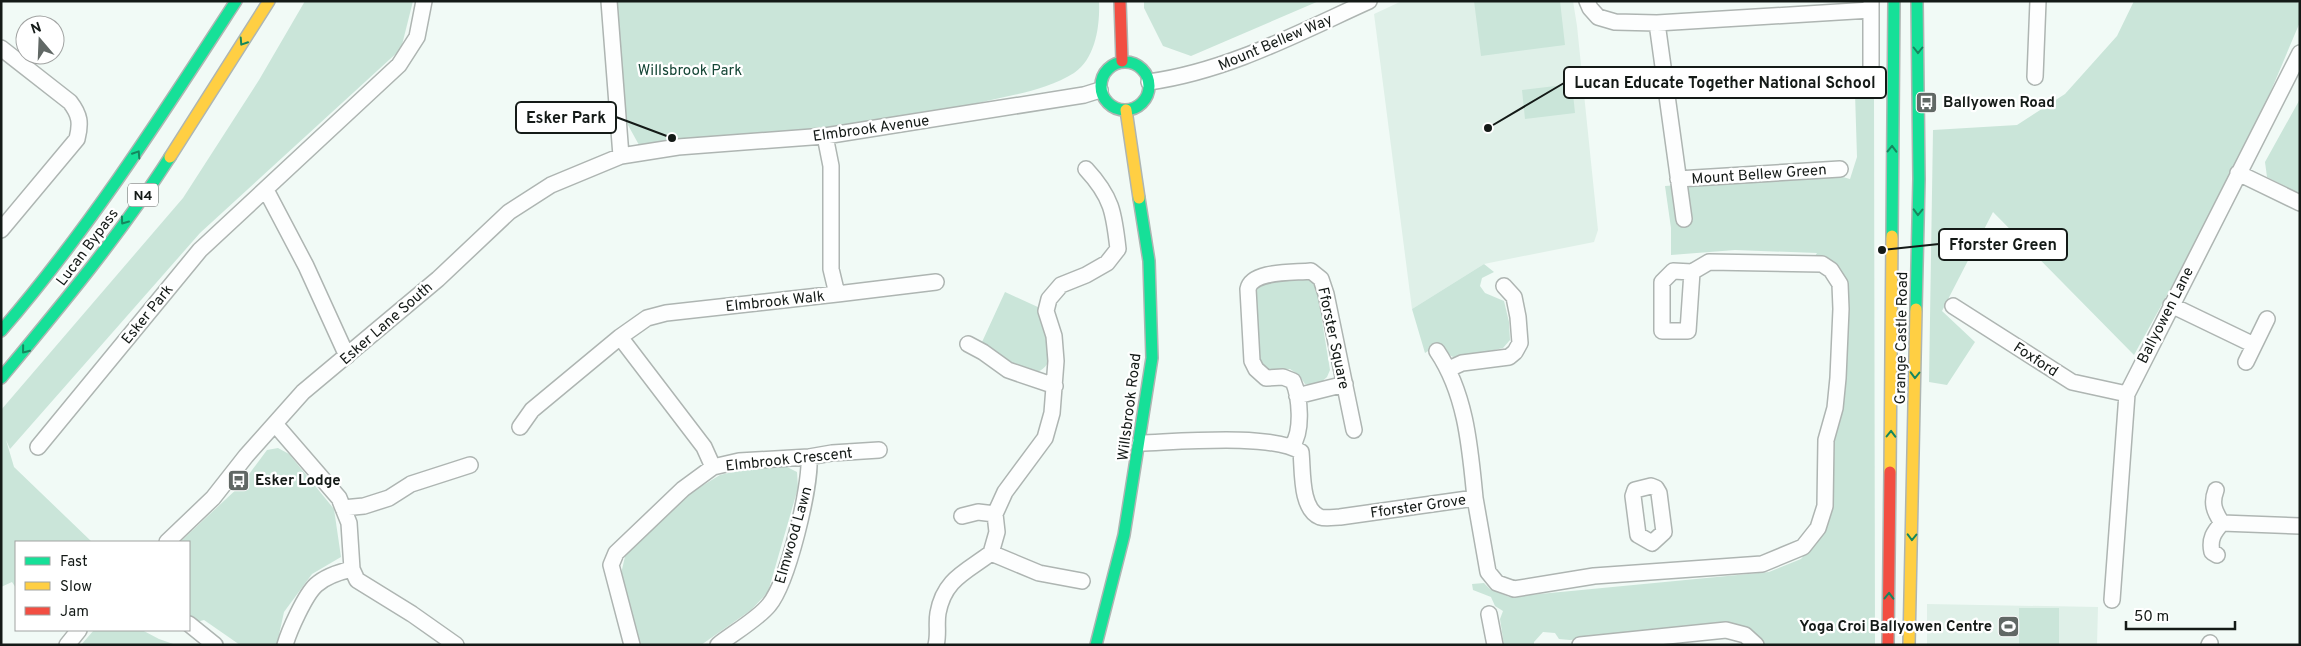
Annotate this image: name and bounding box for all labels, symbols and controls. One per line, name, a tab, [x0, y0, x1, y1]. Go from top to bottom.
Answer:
street label: Mount Bellew Way	[1216, 11, 1336, 76]
north arrow	[15, 15, 65, 65]
text: N	[29, 19, 44, 39]
one-way arrow	[240, 37, 249, 46]
one-way arrow	[1913, 46, 1923, 54]
park label: Willsbrook Park	[638, 62, 742, 81]
callout: Lucan Educate Together National School	[1564, 67, 1886, 98]
text: Lucan Educate Together National School	[1574, 74, 1876, 94]
bus stop icon: Ballyowen Road	[1915, 90, 1939, 114]
place label: Ballyowen Road	[1943, 94, 2055, 113]
callout: Esker Park	[516, 102, 616, 133]
text: Esker Park	[526, 109, 606, 129]
street label: Elmbrook Avenue	[812, 112, 931, 147]
one-way arrow	[1887, 144, 1897, 152]
one-way arrow	[131, 150, 141, 159]
street label: Mount Bellew Green	[1691, 161, 1827, 190]
road number: N4	[128, 184, 158, 206]
street label: Lucan Bypass	[53, 205, 124, 290]
one-way arrow	[1913, 209, 1923, 217]
one-way arrow	[122, 215, 130, 224]
callout: Fforster Green	[1939, 229, 2067, 260]
text: Fforster Green	[1949, 236, 2057, 256]
street label: Ballyowen Lane	[2134, 264, 2199, 367]
street label: Grange Castle Road	[1892, 272, 1913, 405]
street label: Esker Lane South	[337, 279, 437, 370]
street label: Esker Park	[118, 281, 178, 349]
street label: Fforster Square	[1312, 285, 1353, 391]
street label: Elmbrook Walk	[725, 288, 826, 317]
street label: Foxford	[2009, 339, 2061, 382]
one-way arrow	[21, 344, 30, 353]
street label: Willsbrook Road	[1114, 352, 1147, 462]
one-way arrow	[1910, 372, 1920, 379]
one-way arrow	[1886, 429, 1896, 437]
street label: Elmbrook Crescent	[725, 444, 854, 477]
bus stop icon: Esker Lodge	[227, 468, 251, 492]
place label: Esker Lodge	[255, 472, 341, 491]
street label: Elmwood Lawn	[771, 484, 817, 586]
street label: Fforster Grove	[1369, 491, 1467, 524]
one-way arrow	[1906, 534, 1917, 542]
legend	[15, 541, 190, 631]
text: Fast	[60, 553, 88, 572]
text: Slow	[60, 578, 92, 597]
one-way arrow	[1883, 592, 1894, 600]
scale bar	[2126, 598, 2235, 630]
text: Jam	[60, 603, 89, 622]
text: 50 m	[2134, 608, 2169, 627]
sports icon: Yoga Croi Ballyowen Centre	[1996, 614, 2020, 638]
place label: Yoga Croi Ballyowen Centre	[1799, 618, 1992, 637]

